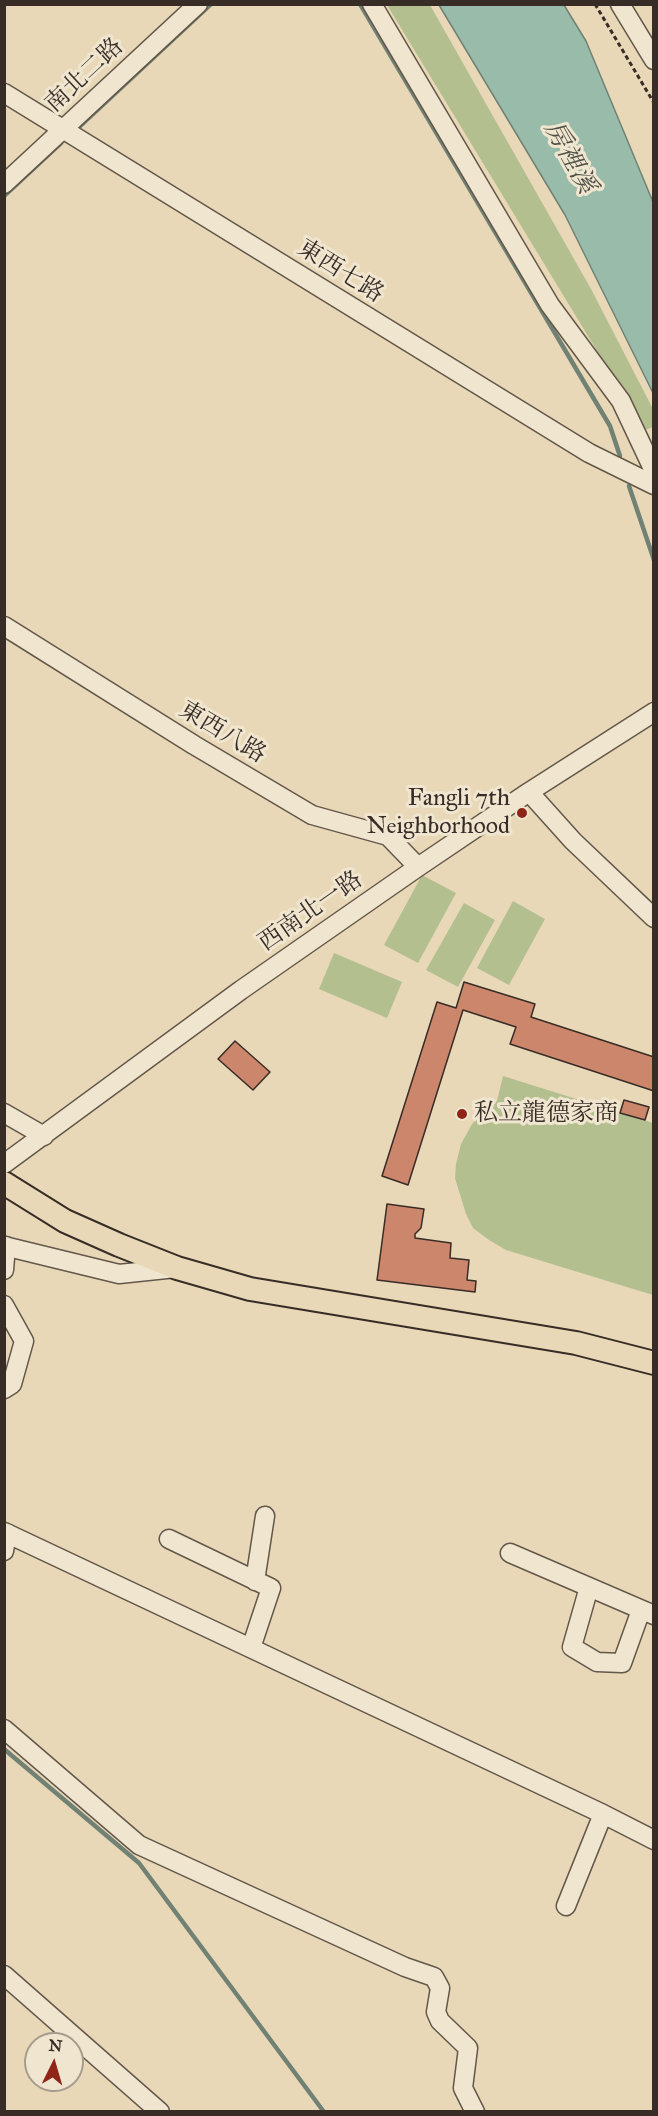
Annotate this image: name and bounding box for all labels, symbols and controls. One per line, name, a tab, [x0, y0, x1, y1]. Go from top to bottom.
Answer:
street label: 南北二路	[40, 33, 130, 119]
water label: 房裡溪	[536, 116, 602, 200]
street label: 東西七路	[292, 234, 388, 310]
street label: 東西八路	[173, 696, 271, 770]
place label: Fangli 7th Neighborhood	[366, 785, 510, 841]
marker: Fangli 7th Neighborhood	[515, 806, 529, 820]
street label: 西南北一路	[254, 866, 368, 958]
place label: 私立龍德家商	[474, 1100, 618, 1128]
marker: 私立龍德家商	[455, 1107, 469, 1121]
north arrow	[24, 2032, 84, 2092]
text: N	[48, 2036, 63, 2056]

